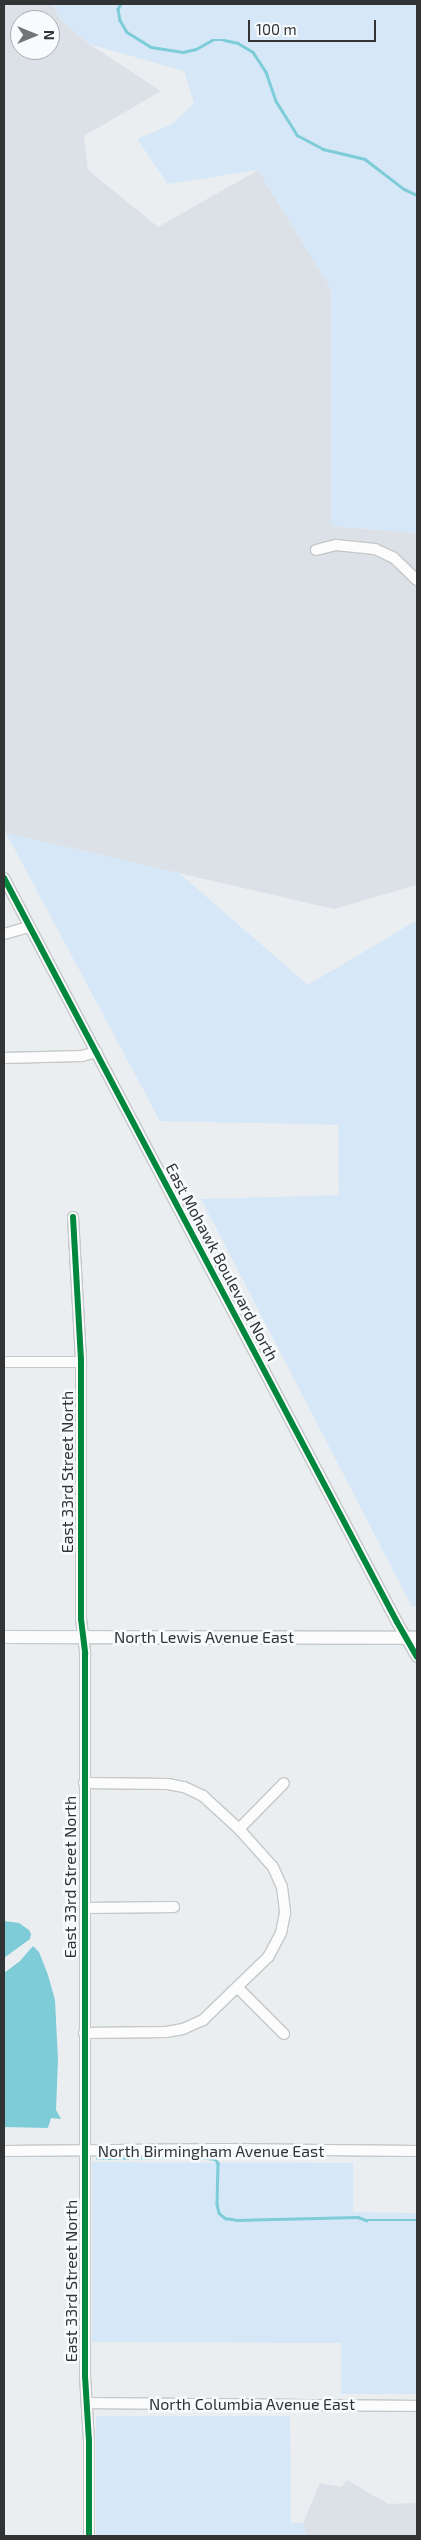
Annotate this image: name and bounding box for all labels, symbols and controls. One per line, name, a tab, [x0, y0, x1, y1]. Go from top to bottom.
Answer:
north arrow	[10, 10, 60, 60]
scale bar	[251, 10, 378, 42]
text: 100 m	[256, 20, 297, 38]
text: N	[41, 30, 58, 40]
street label: East Mohawk Boulevard North	[162, 1160, 282, 1364]
street label: East 33rd Street North	[57, 1391, 77, 1553]
street label: North Lewis Avenue East	[114, 1627, 294, 1647]
street label: East 33rd Street North	[60, 1796, 80, 1958]
street label: North Birmingham Avenue East	[97, 2141, 325, 2161]
street label: East 33rd Street North	[61, 2200, 81, 2362]
street label: North Columbia Avenue East	[149, 2394, 355, 2414]

